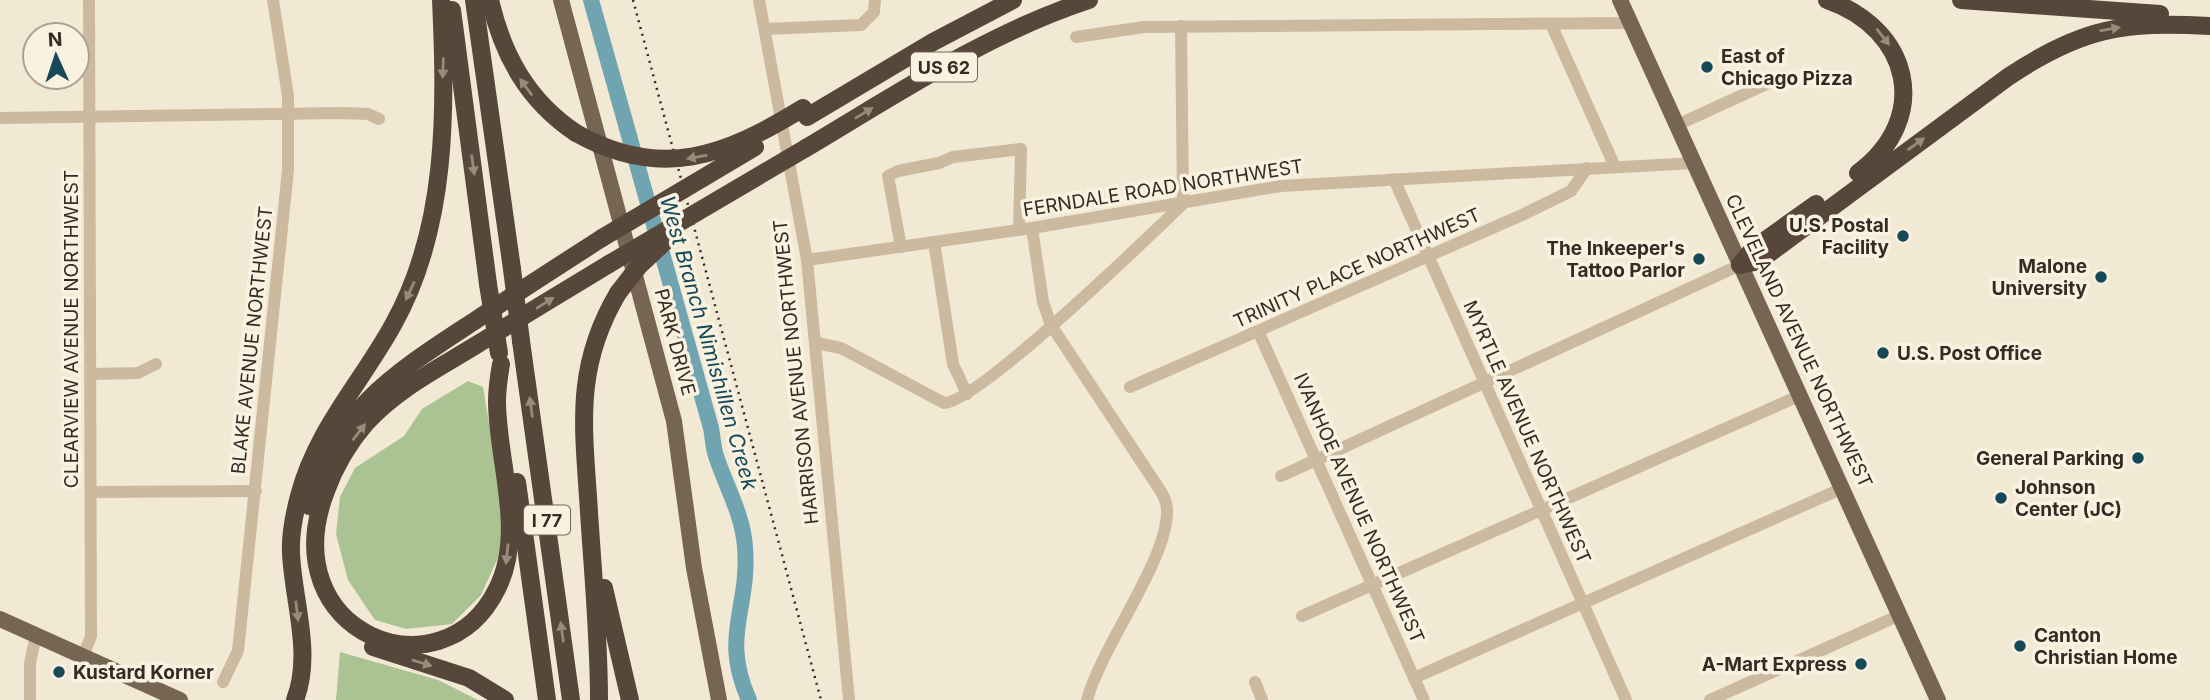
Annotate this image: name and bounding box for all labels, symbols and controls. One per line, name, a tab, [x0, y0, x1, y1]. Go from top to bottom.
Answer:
north arrow	[21, 21, 91, 91]
one-way arrow	[2099, 23, 2121, 34]
text: N	[47, 28, 63, 51]
one-way arrow	[1876, 28, 1890, 46]
place label: East of Chicago Pizza	[1721, 45, 1853, 90]
road number: US 62	[911, 52, 977, 82]
one-way arrow	[437, 57, 448, 79]
marker: East of Chicago Pizza	[1699, 59, 1715, 75]
one-way arrow	[519, 78, 533, 96]
one-way arrow	[855, 107, 874, 119]
one-way arrow	[1907, 138, 1925, 152]
one-way arrow	[686, 151, 708, 162]
one-way arrow	[468, 154, 479, 176]
street label: FERNDALE ROAD NORTHWEST	[1021, 154, 1305, 222]
street label: CLEARVIEW AVENUE NORTHWEST	[60, 170, 83, 488]
street label: CLEVELAND AVENUE NORTHWEST	[1721, 190, 1877, 492]
water label: West Branch Nimishillen Creek	[655, 193, 763, 493]
street label: TRINITY PLACE NORTHWEST	[1230, 203, 1484, 333]
street label: BLAKE AVENUE NORTHWEST	[226, 205, 278, 475]
place label: U.S. Postal Facility	[1789, 214, 1890, 259]
street label: HARRISON AVENUE NORTHWEST	[769, 218, 823, 526]
marker: U.S. Postal Facility	[1895, 228, 1911, 244]
place label: The Inkeeper's Tattoo Parlor	[1546, 237, 1685, 282]
marker: The Inkeeper's Tattoo Parlor	[1691, 251, 1707, 267]
place label: Malone University	[1991, 255, 2088, 300]
marker: Malone University	[2093, 269, 2109, 285]
one-way arrow	[404, 281, 415, 302]
street label: PARK DRIVE	[650, 286, 700, 398]
one-way arrow	[535, 297, 554, 309]
street label: MYRTLE AVENUE NORTHWEST	[1458, 297, 1596, 567]
place label: U.S. Post Office	[1897, 342, 2042, 365]
marker: U.S. Post Office	[1875, 345, 1891, 361]
street label: IVANHOE AVENUE NORTHWEST	[1289, 369, 1429, 647]
one-way arrow	[525, 396, 536, 418]
one-way arrow	[352, 423, 366, 441]
place label: General Parking	[1976, 447, 2124, 470]
marker: General Parking	[2130, 450, 2146, 466]
place label: Johnson Center (JC)	[2015, 476, 2122, 521]
marker: Johnson Center (JC)	[1993, 490, 2009, 506]
road number: I 77	[524, 506, 570, 534]
one-way arrow	[501, 543, 512, 565]
one-way arrow	[292, 600, 303, 622]
one-way arrow	[556, 621, 567, 643]
place label: Canton Christian Home	[2034, 624, 2178, 669]
marker: Canton Christian Home	[2012, 638, 2028, 654]
place label: A-Mart Express	[1702, 653, 1847, 676]
marker: A-Mart Express	[1853, 656, 1869, 672]
one-way arrow	[411, 659, 432, 669]
place label: Kustard Korner	[73, 661, 214, 684]
marker: Kustard Korner	[51, 664, 67, 680]

